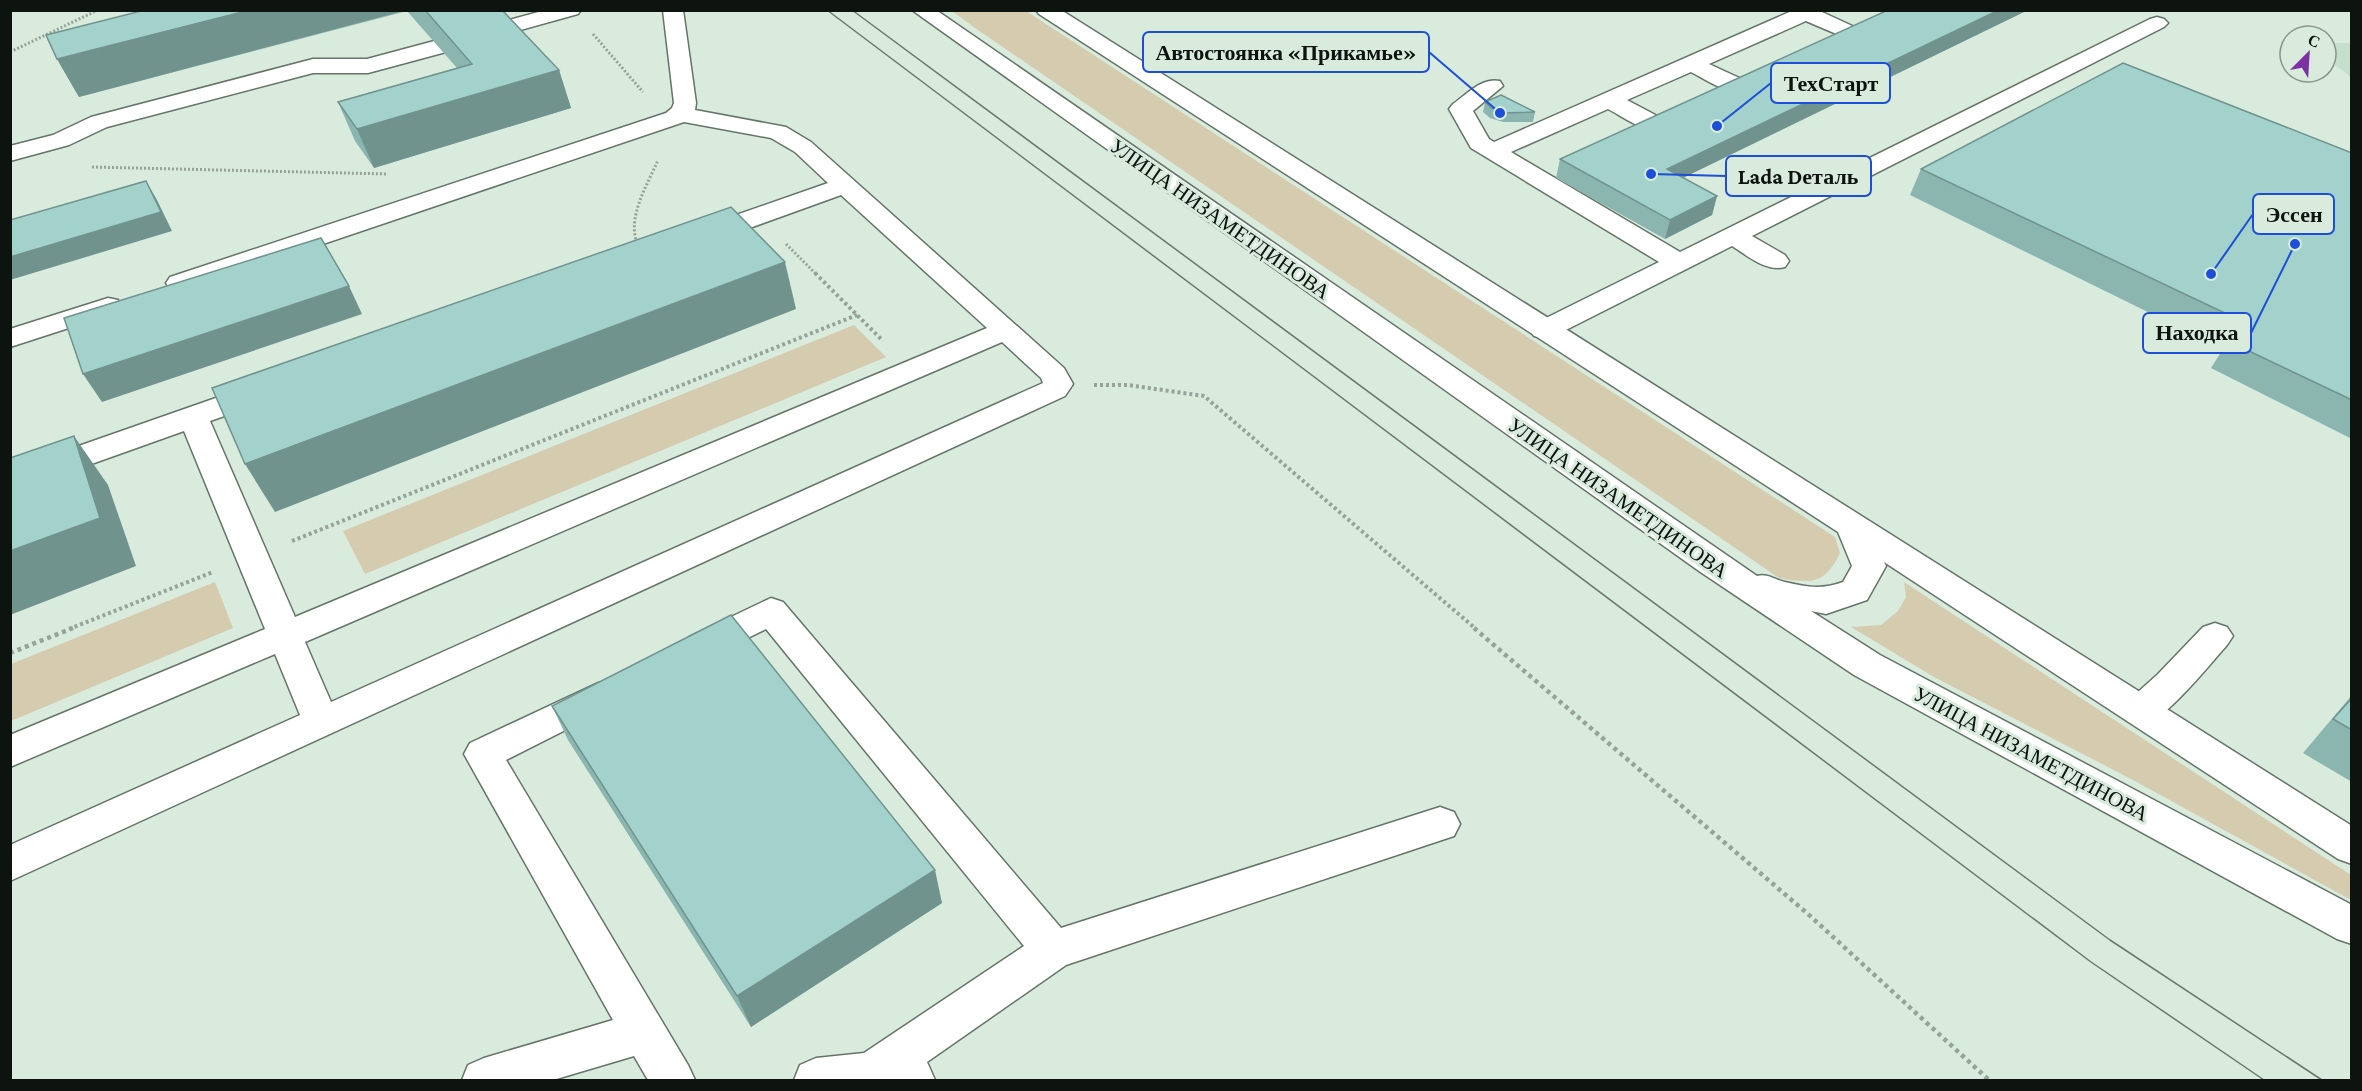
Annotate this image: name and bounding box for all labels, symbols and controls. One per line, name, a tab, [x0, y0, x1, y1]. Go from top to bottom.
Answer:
north arrow	[2278, 24, 2338, 84]
text: С	[2305, 31, 2323, 51]
callout: Автостоянка «Прикамье»	[1143, 32, 1429, 72]
text: Автостоянка «Прикамье»	[1155, 40, 1417, 65]
callout: ТехСтарт	[1771, 63, 1890, 103]
text: ТехСтарт	[1784, 71, 1878, 96]
street label: УЛИЦА НИЗАМЕТДИНОВА	[1105, 134, 1335, 305]
callout: Lada Dеталь	[1726, 156, 1871, 196]
text: Lada Dеталь	[1738, 164, 1859, 189]
callout: Эссен	[2253, 194, 2334, 234]
text: Эссен	[2265, 202, 2323, 227]
callout: Находка	[2143, 313, 2251, 353]
text: Находка	[2155, 320, 2239, 345]
street label: УЛИЦА НИЗАМЕТДИНОВА	[1503, 413, 1733, 584]
street label: УЛИЦА НИЗАМЕТДИНОВА	[1909, 682, 2153, 827]

